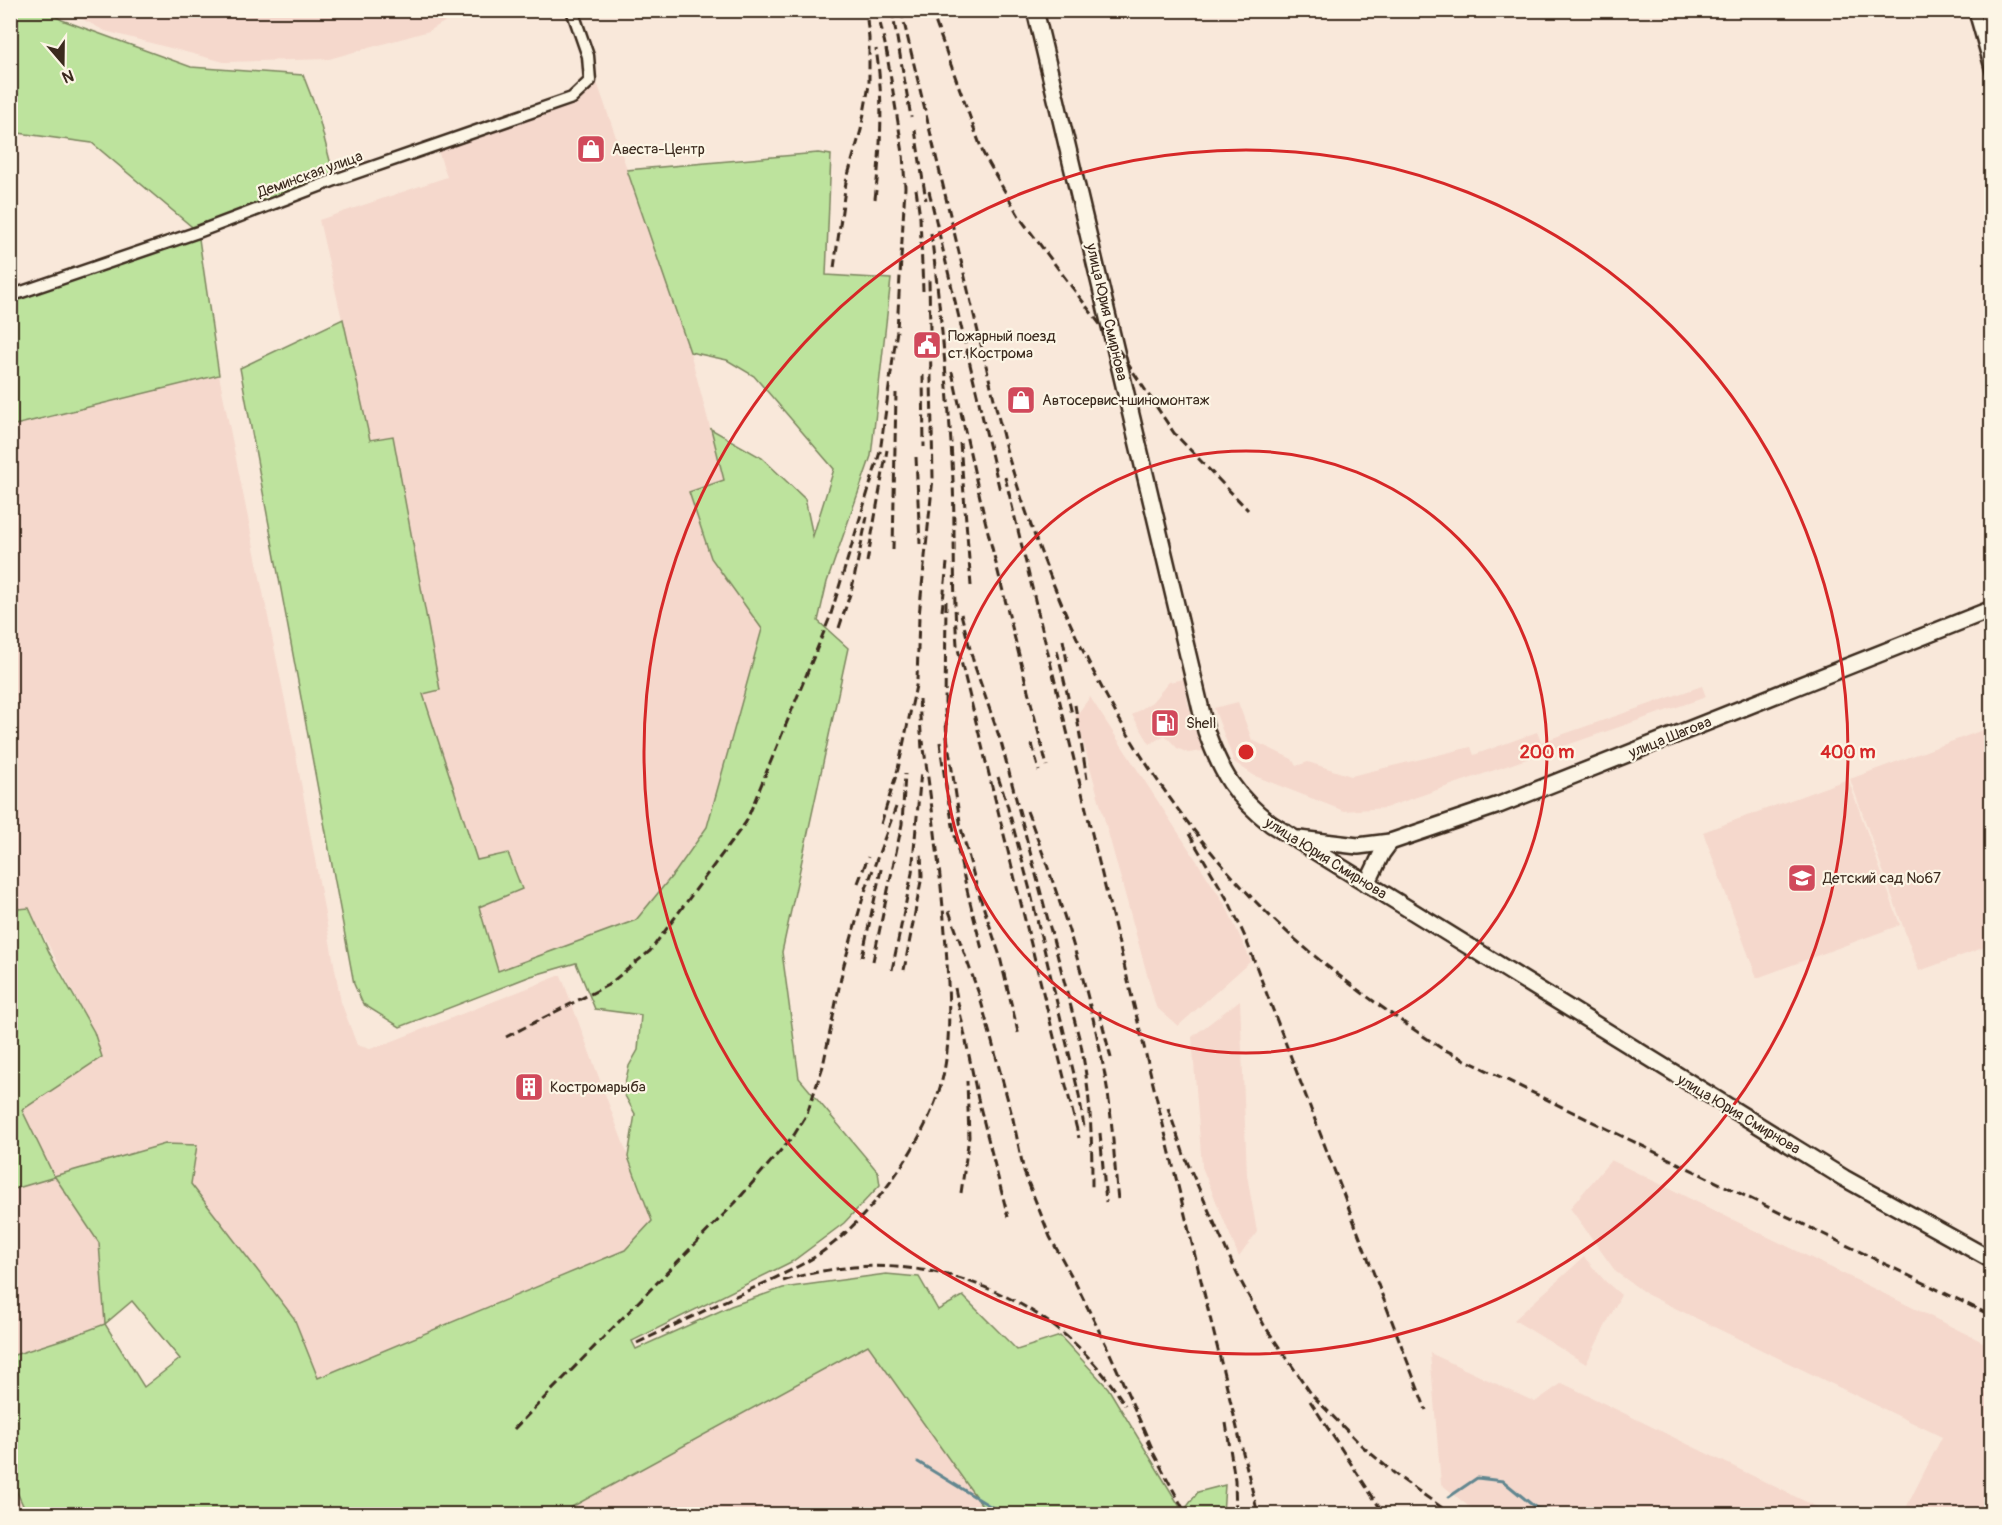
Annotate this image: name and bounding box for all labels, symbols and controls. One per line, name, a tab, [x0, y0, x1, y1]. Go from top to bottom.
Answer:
north arrow	[33, 33, 93, 93]
text: N	[59, 65, 76, 87]
shop icon: Авеста-Центр	[575, 133, 607, 165]
place label: Авеста-Центр	[612, 140, 705, 159]
street label: Деминская улица	[254, 147, 365, 203]
street label: улица Юрия Смирнова	[1081, 241, 1132, 383]
place label: Пожарный поезд ст. Кострома	[948, 327, 1056, 363]
public building icon: Пожарный поезд ст. Кострома	[911, 329, 943, 361]
shop icon: Автосервис+шиномонтаж	[1005, 384, 1037, 416]
place label: Автосервис+шиномонтаж	[1042, 391, 1210, 410]
fuel station icon: Shell	[1149, 707, 1181, 739]
street label: улица Шагова	[1625, 712, 1714, 763]
place label: Shell	[1186, 714, 1216, 733]
text: 200 m	[1520, 741, 1574, 764]
text: 400 m	[1821, 741, 1875, 764]
centre of rings	[1236, 742, 1256, 762]
street label: улица Юрия Смирнова	[1260, 813, 1390, 904]
school or university icon: Детский сад №67	[1786, 862, 1818, 894]
place label: Детский сад №67	[1822, 869, 1941, 888]
street label: улица Юрия Смирнова	[1673, 1070, 1804, 1159]
building icon: Костромарыба	[513, 1071, 545, 1103]
place label: Костромарыба	[550, 1078, 646, 1097]

